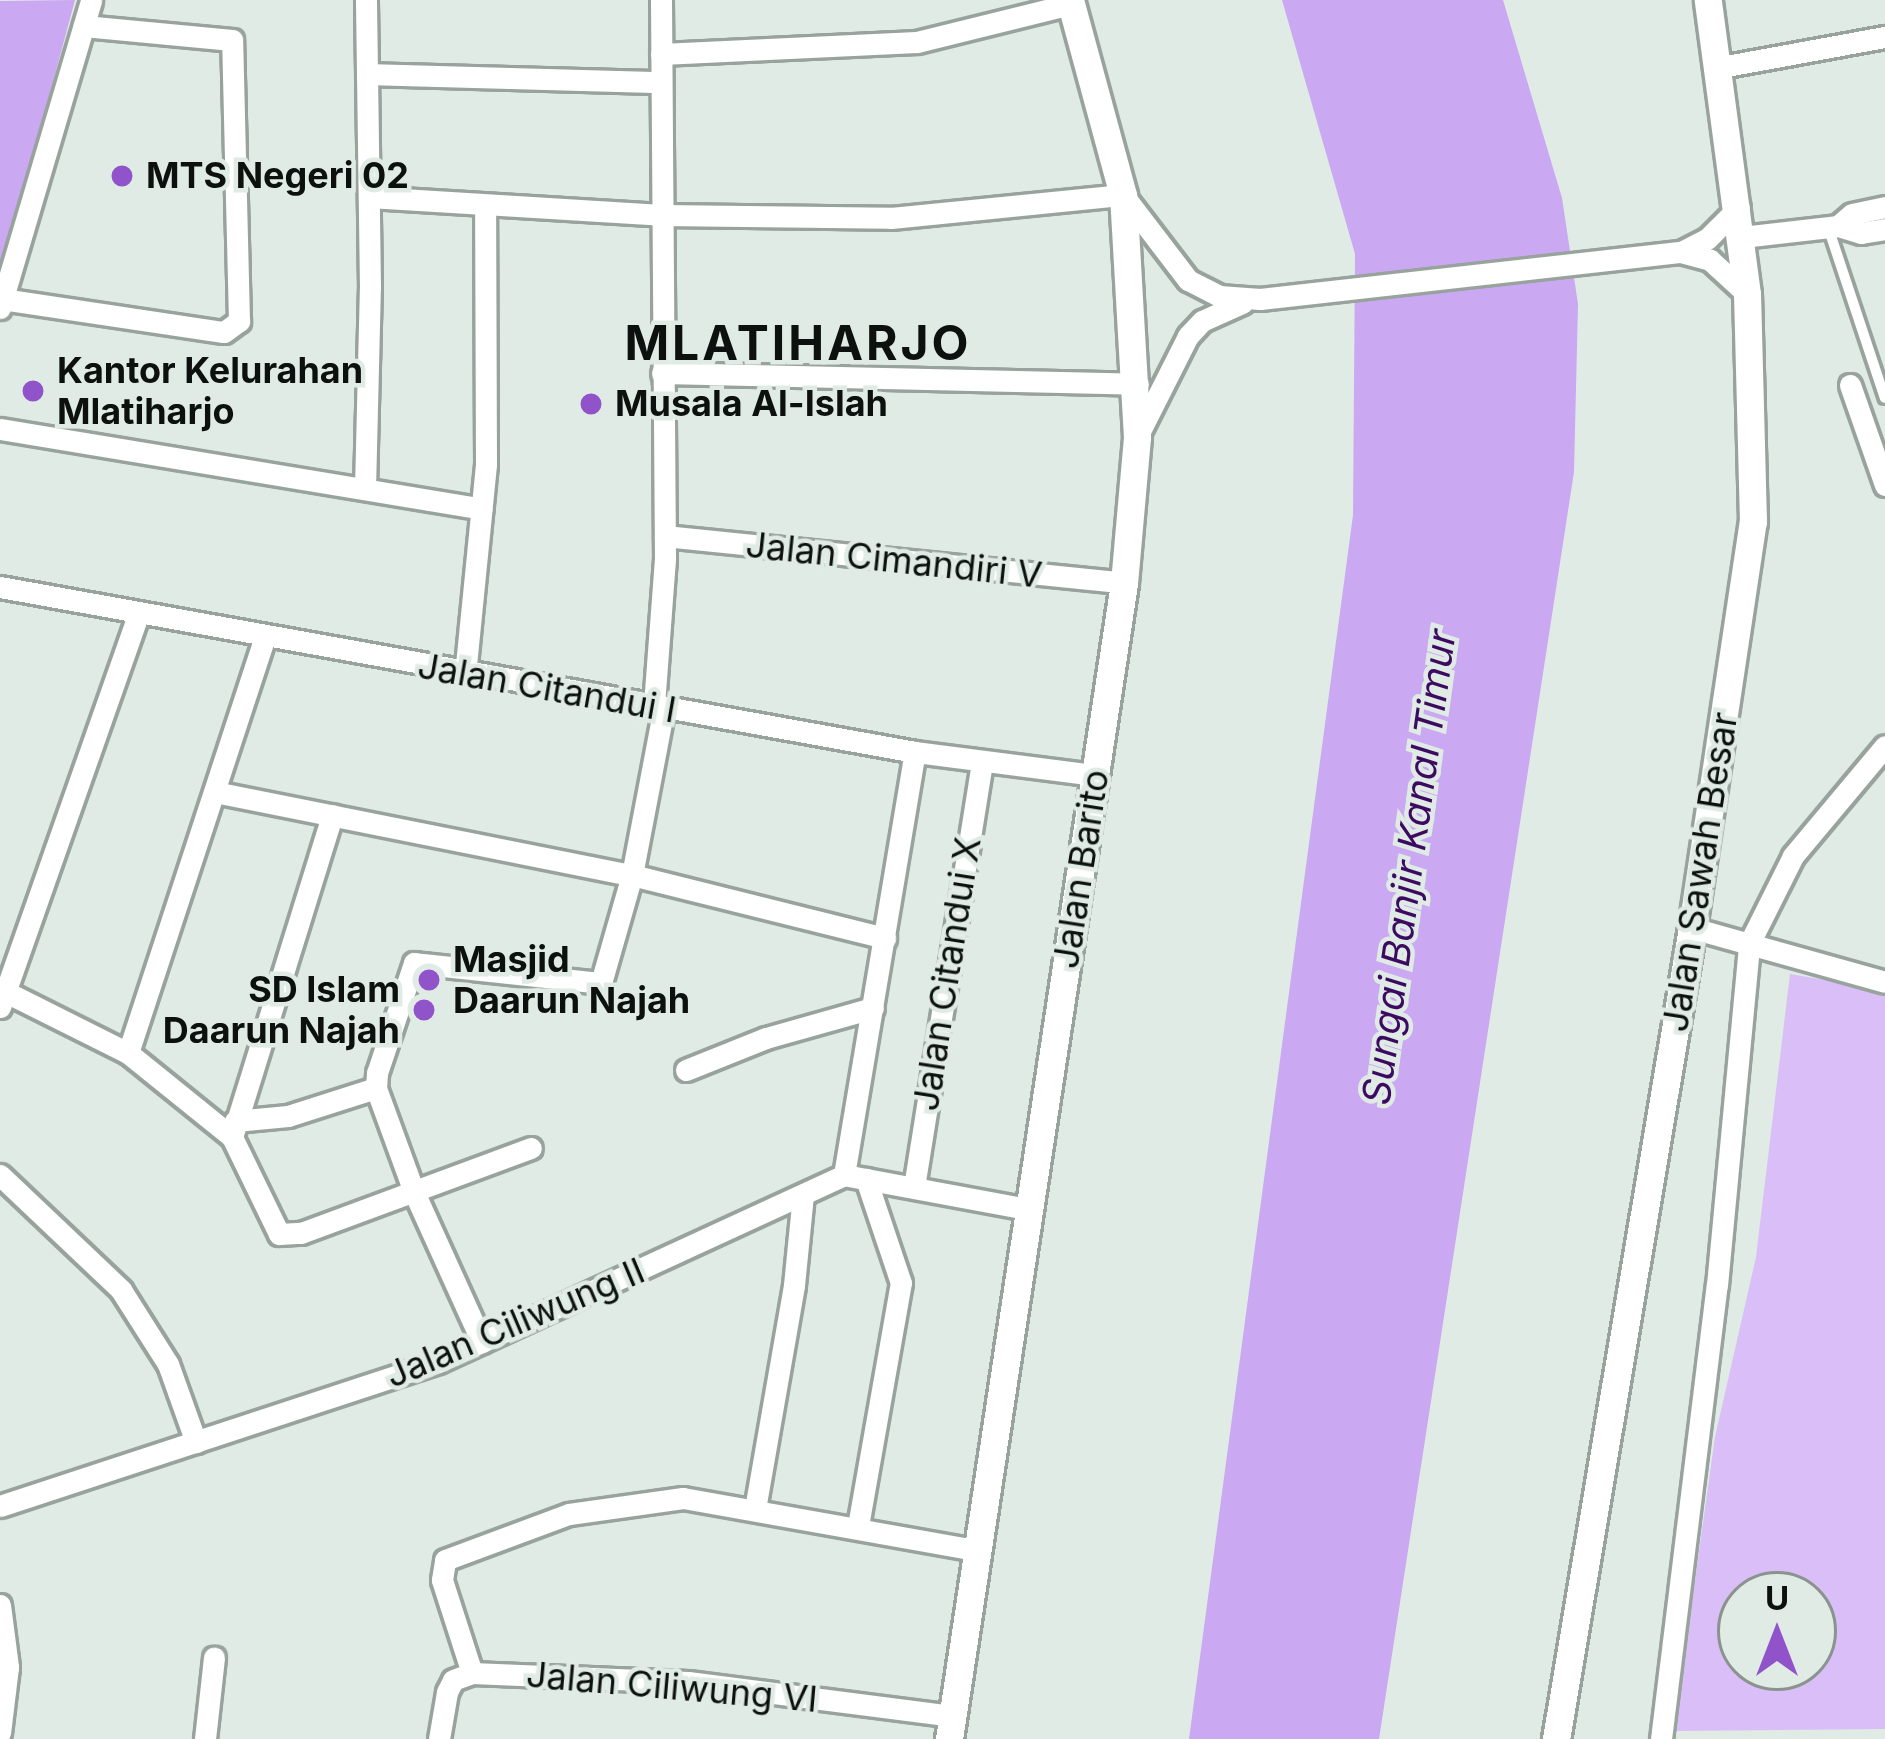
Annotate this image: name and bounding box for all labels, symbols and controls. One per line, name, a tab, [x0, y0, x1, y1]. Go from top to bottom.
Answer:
place label: MTS Negeri 02	[146, 154, 409, 198]
marker: MTS Negeri 02	[109, 163, 135, 189]
district label: MLATIHARJO	[624, 314, 972, 372]
place label: Kantor Kelurahan Mlatiharjo	[57, 348, 363, 433]
marker: Kantor Kelurahan Mlatiharjo	[20, 378, 46, 404]
place label: Musala Al-Islah	[615, 382, 888, 426]
marker: Musala Al-Islah	[578, 391, 604, 417]
street label: Jalan Cimandiri V	[744, 523, 1044, 597]
water label: Sungai Banjir Kanal Timur	[1352, 627, 1466, 1107]
street label: Jalan Citandui I	[415, 644, 679, 732]
street label: Jalan Sawah Besar	[1653, 709, 1747, 1035]
street label: Jalan Barito	[1044, 767, 1118, 971]
street label: Jalan Citandui X	[904, 834, 990, 1114]
place label: Masjid Daarun Najah	[453, 937, 690, 1022]
place label: SD Islam Daarun Najah	[163, 967, 400, 1052]
marker: Masjid Daarun Najah	[416, 967, 442, 993]
marker: SD Islam Daarun Najah	[411, 997, 437, 1023]
street label: Jalan Ciliwung II	[379, 1249, 651, 1397]
north arrow	[1717, 1571, 1837, 1691]
text: U	[1765, 1578, 1789, 1618]
street label: Jalan Ciliwung VI	[525, 1653, 819, 1721]

